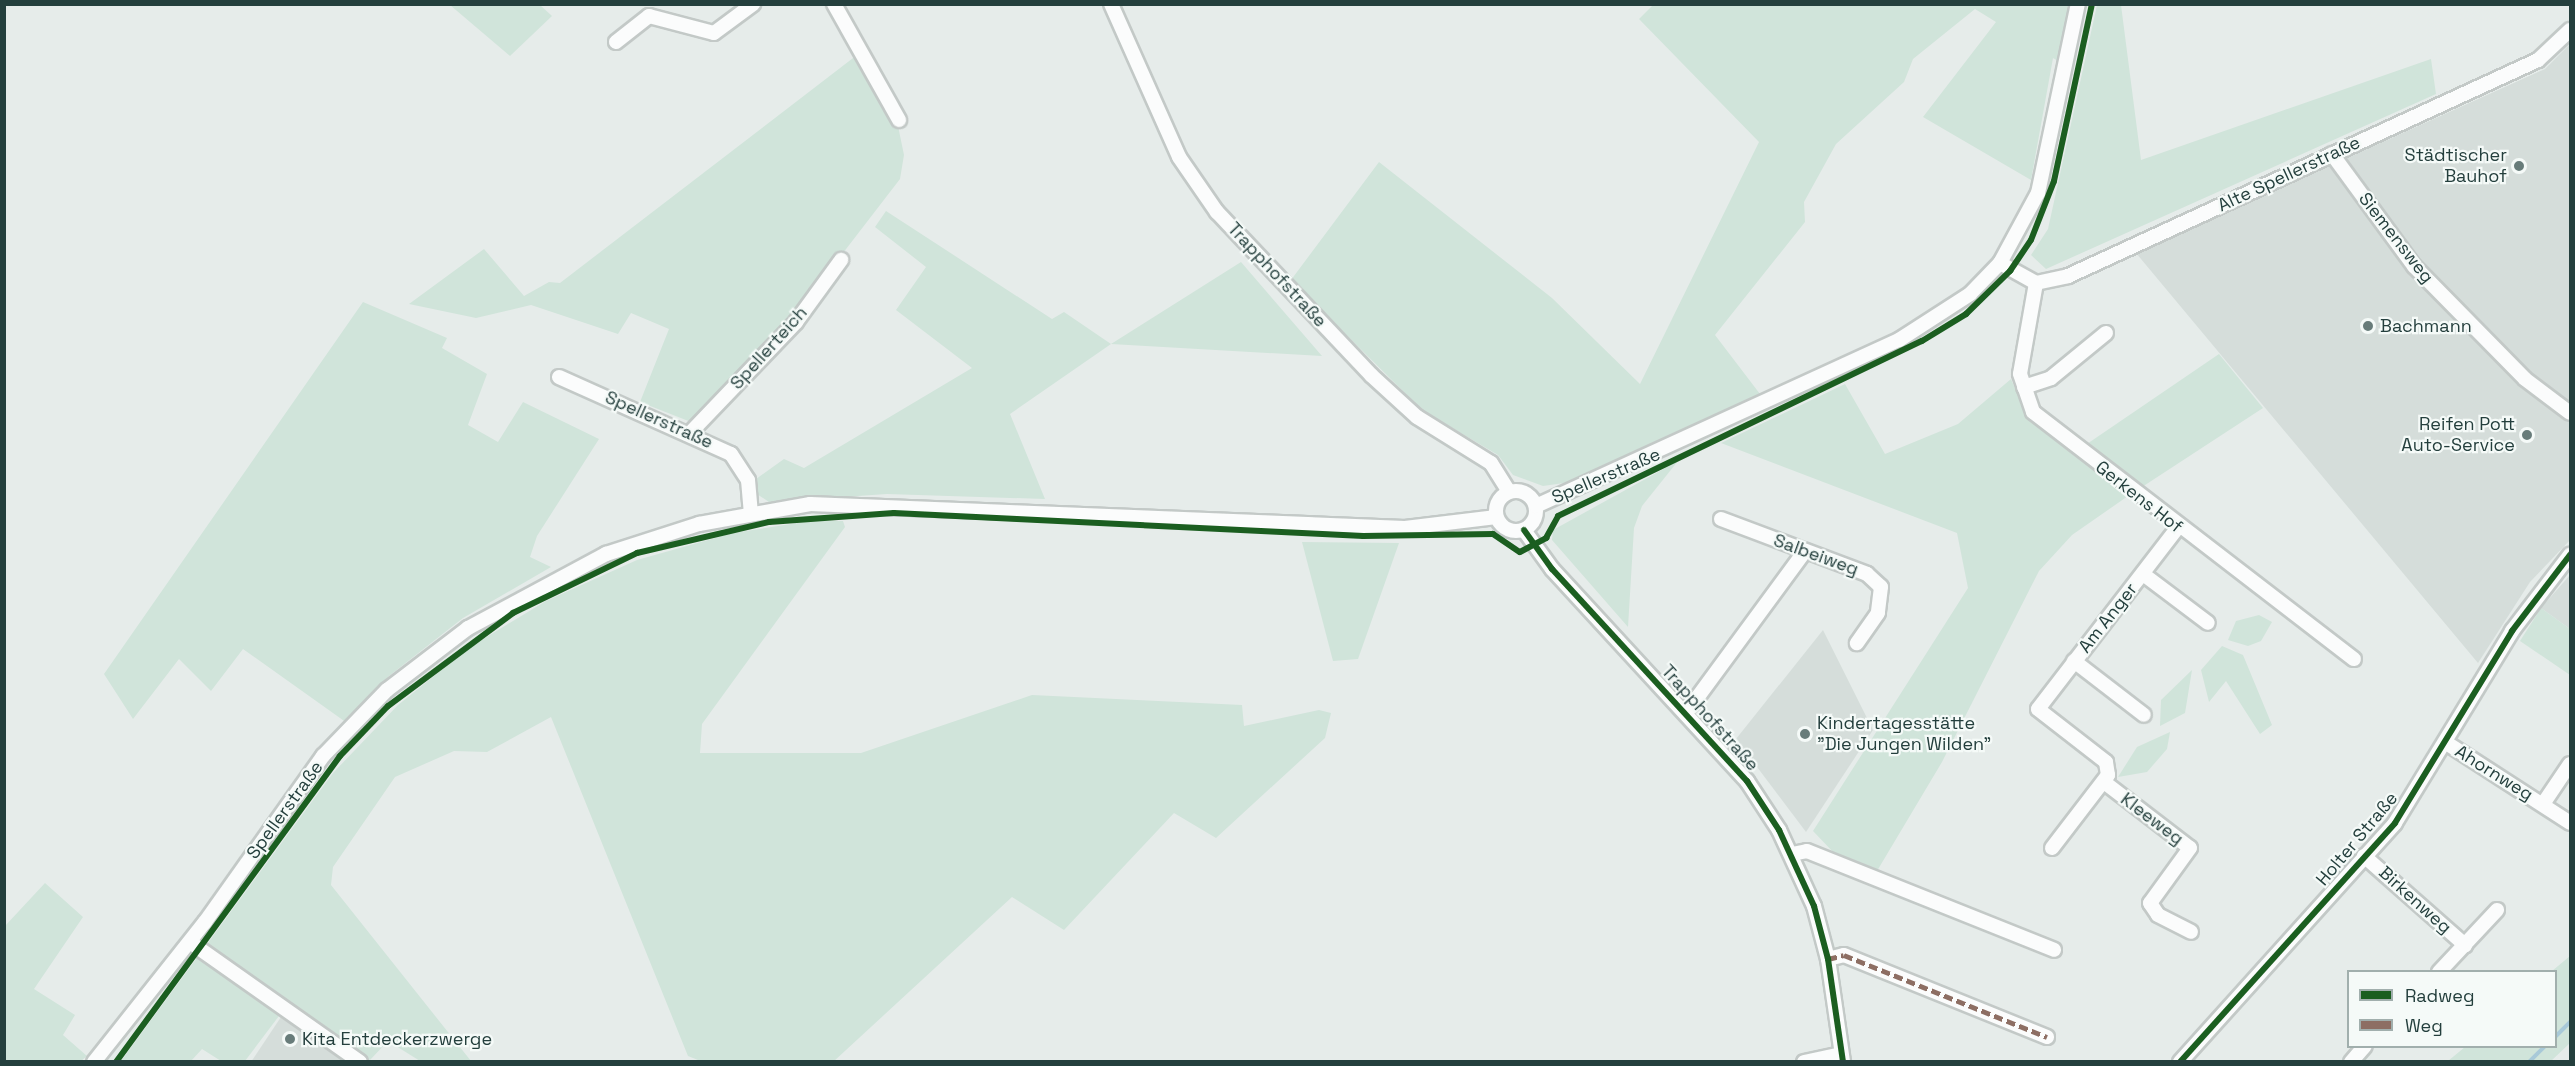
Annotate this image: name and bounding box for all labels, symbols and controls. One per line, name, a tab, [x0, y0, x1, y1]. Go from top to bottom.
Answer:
street label: Alte Spellerstraße	[2214, 132, 2364, 216]
place label: Städtischer Bauhof	[2405, 145, 2507, 188]
marker: Städtischer Bauhof	[2512, 159, 2526, 173]
street label: Siemensweg	[2354, 188, 2438, 288]
street label: Trapphofstraße	[1223, 218, 1331, 332]
street label: Spellerteich	[726, 302, 812, 394]
place label: Bachmann	[2380, 315, 2472, 337]
marker: Bachmann	[2361, 319, 2375, 333]
street label: Spellerstraße	[602, 387, 716, 453]
place label: Reifen Pott Auto-Service	[2401, 414, 2515, 456]
marker: Reifen Pott Auto-Service	[2520, 428, 2534, 442]
street label: Spellerstraße	[1549, 443, 1663, 509]
street label: Gerkens Hof	[2091, 456, 2187, 538]
street label: Salbeiweg	[1771, 530, 1861, 580]
street label: Am Anger	[2074, 579, 2142, 657]
street label: Trapphofstraße	[1657, 661, 1763, 775]
place label: Kindertagesstätte "Die Jungen Wilden"	[1817, 713, 1991, 756]
marker: Kindertagesstätte "Die Jungen Wilden"	[1798, 727, 1812, 741]
street label: Ahornweg	[2451, 741, 2537, 805]
street label: Spellerstraße	[242, 757, 328, 863]
street label: Kleeweg	[2116, 788, 2188, 850]
street label: Holter Straße	[2312, 788, 2402, 890]
street label: Birkenweg	[2374, 862, 2456, 938]
legend	[2347, 970, 2557, 1048]
text: Radweg	[2405, 984, 2475, 1007]
text: Weg	[2405, 1014, 2443, 1037]
place label: Kita Entdeckerzwerge	[302, 1028, 492, 1050]
marker: Kita Entdeckerzwerge	[283, 1032, 297, 1046]

